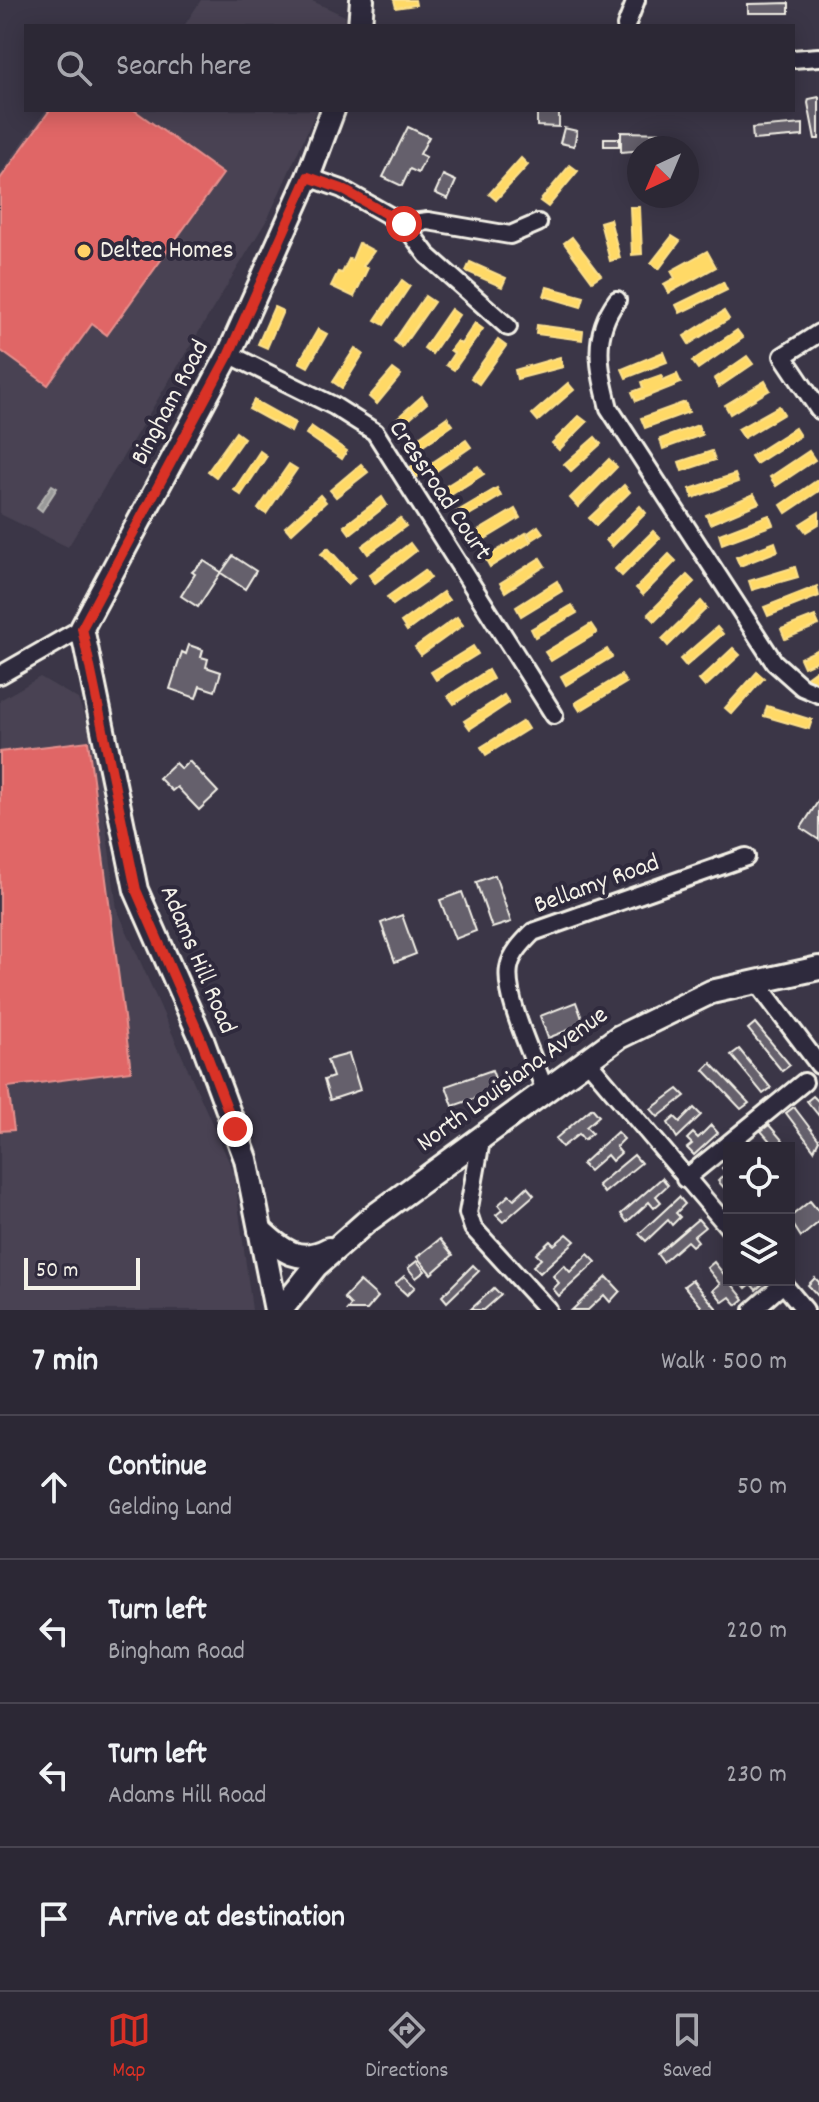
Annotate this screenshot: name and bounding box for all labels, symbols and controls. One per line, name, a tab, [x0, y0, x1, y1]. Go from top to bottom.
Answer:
search box	[24, 24, 795, 112]
icon: search	[52, 46, 96, 90]
text: Search here	[116, 47, 252, 90]
north arrow	[627, 136, 699, 208]
route start	[386, 206, 422, 242]
place label: Deltec Homes	[100, 233, 234, 270]
marker: Deltec Homes	[75, 242, 93, 260]
street label: Bingham Road	[122, 334, 220, 472]
street label: Cressroad Court	[378, 413, 500, 569]
street label: Bellamy Road	[529, 845, 665, 925]
street label: Adams Hill Road	[149, 880, 245, 1040]
street label: North Louisiana Avenue	[410, 998, 616, 1162]
route end	[217, 1111, 253, 1147]
map controls	[723, 1142, 795, 1286]
button: locate	[723, 1142, 795, 1214]
button: layers	[723, 1214, 795, 1286]
scale bar	[24, 1254, 140, 1290]
text: 50 m	[36, 1256, 78, 1287]
text: 7 min	[32, 1338, 98, 1387]
text: Walk · 500 m	[661, 1344, 787, 1381]
text: Continue	[108, 1447, 207, 1490]
icon: ahead	[32, 1465, 76, 1509]
text: 50 m	[737, 1469, 787, 1506]
text: Gelding Land	[108, 1490, 232, 1527]
text: Turn left	[108, 1591, 207, 1634]
icon: left	[32, 1609, 76, 1653]
text: 220 m	[726, 1613, 787, 1650]
text: Bingham Road	[108, 1634, 245, 1671]
text: Turn left	[108, 1735, 207, 1778]
icon: left	[32, 1753, 76, 1797]
text: 230 m	[726, 1757, 787, 1794]
text: Adams Hill Road	[108, 1778, 266, 1815]
icon: arrive	[32, 1897, 76, 1941]
text: Arrive at destination	[108, 1898, 345, 1941]
tab: Map	[107, 2008, 151, 2087]
tab: Directions	[365, 2008, 449, 2087]
tab: Saved	[663, 2008, 712, 2087]

